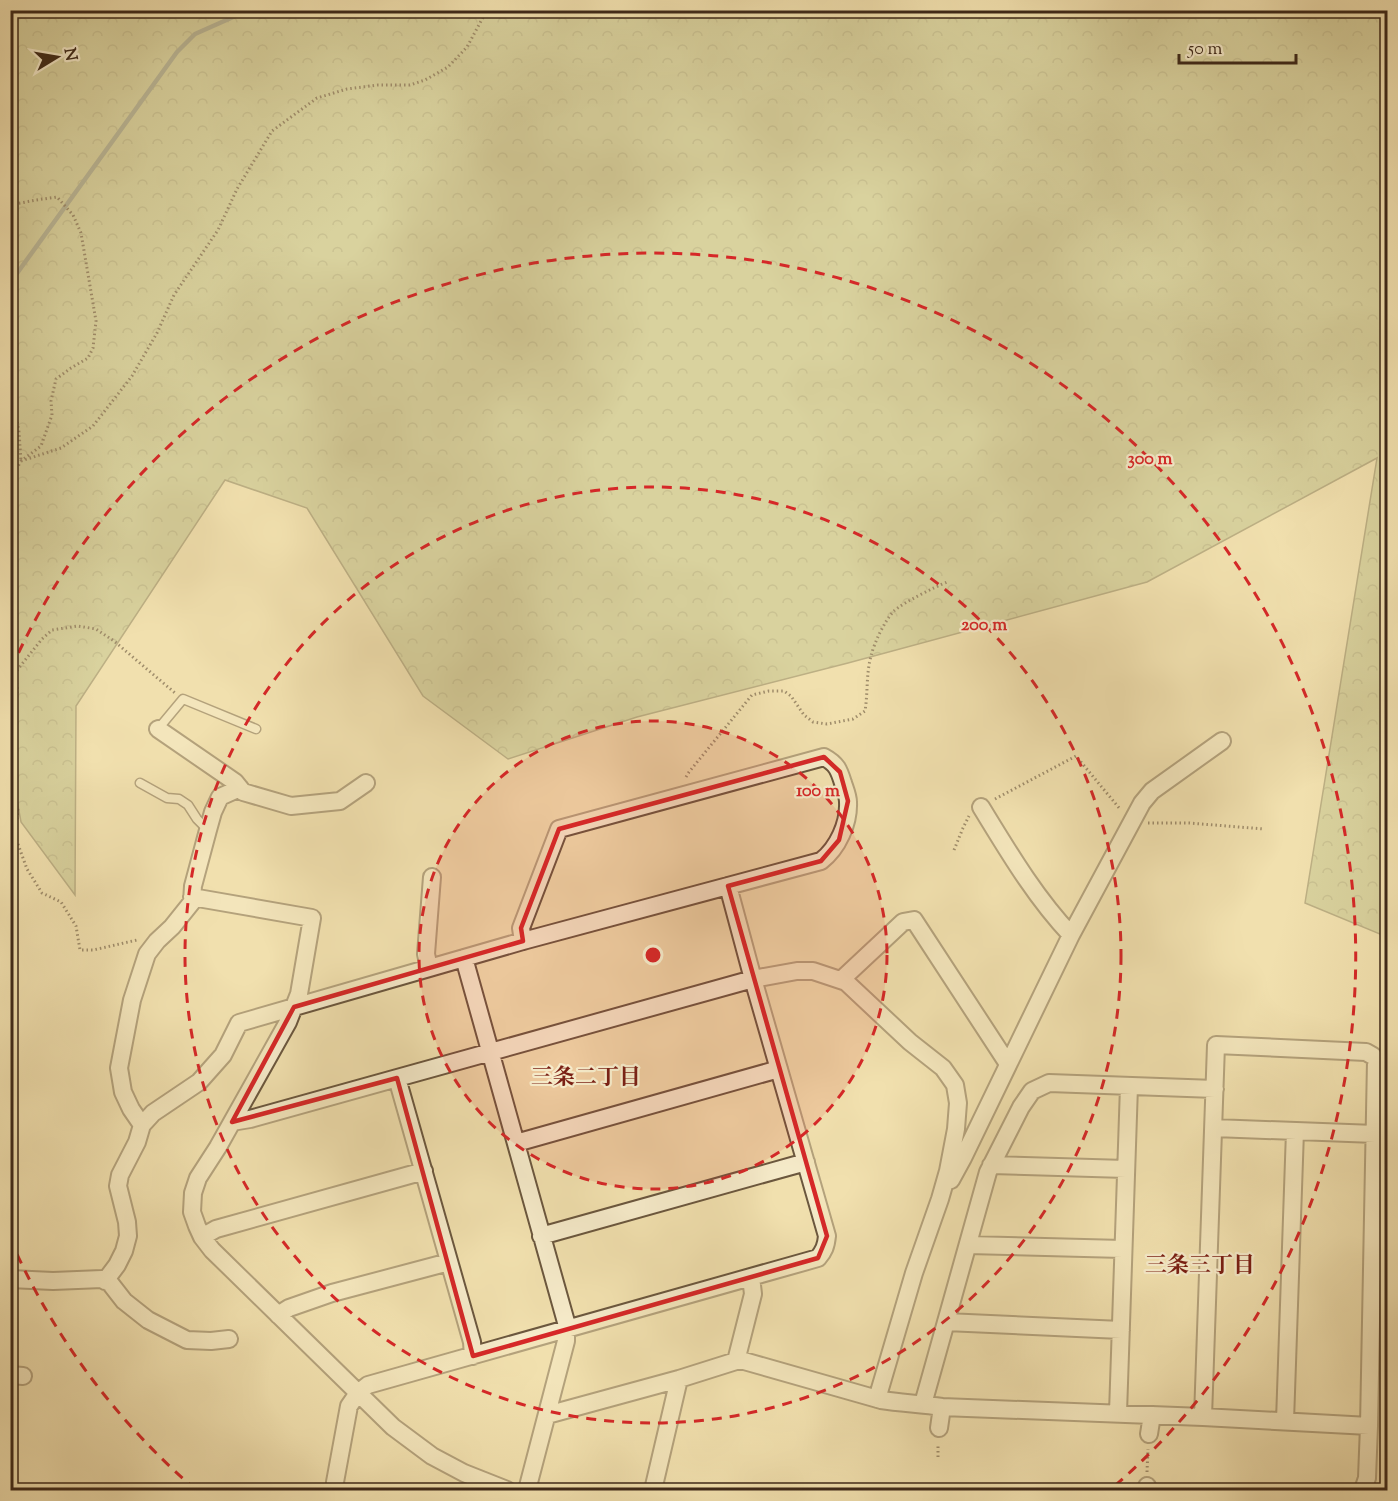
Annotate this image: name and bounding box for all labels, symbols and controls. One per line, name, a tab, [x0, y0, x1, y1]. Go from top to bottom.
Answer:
north arrow	[27, 27, 87, 87]
scale bar	[1179, 27, 1296, 65]
text: 50 m	[1187, 37, 1223, 63]
text: N	[57, 46, 82, 63]
text: 300 m	[1128, 447, 1173, 473]
text: 200 m	[961, 613, 1007, 639]
text: 100 m	[796, 779, 840, 805]
centre of rings	[643, 945, 663, 965]
district label: 三条二丁目	[531, 1063, 641, 1095]
district label: 三条三丁目	[1145, 1251, 1255, 1283]

